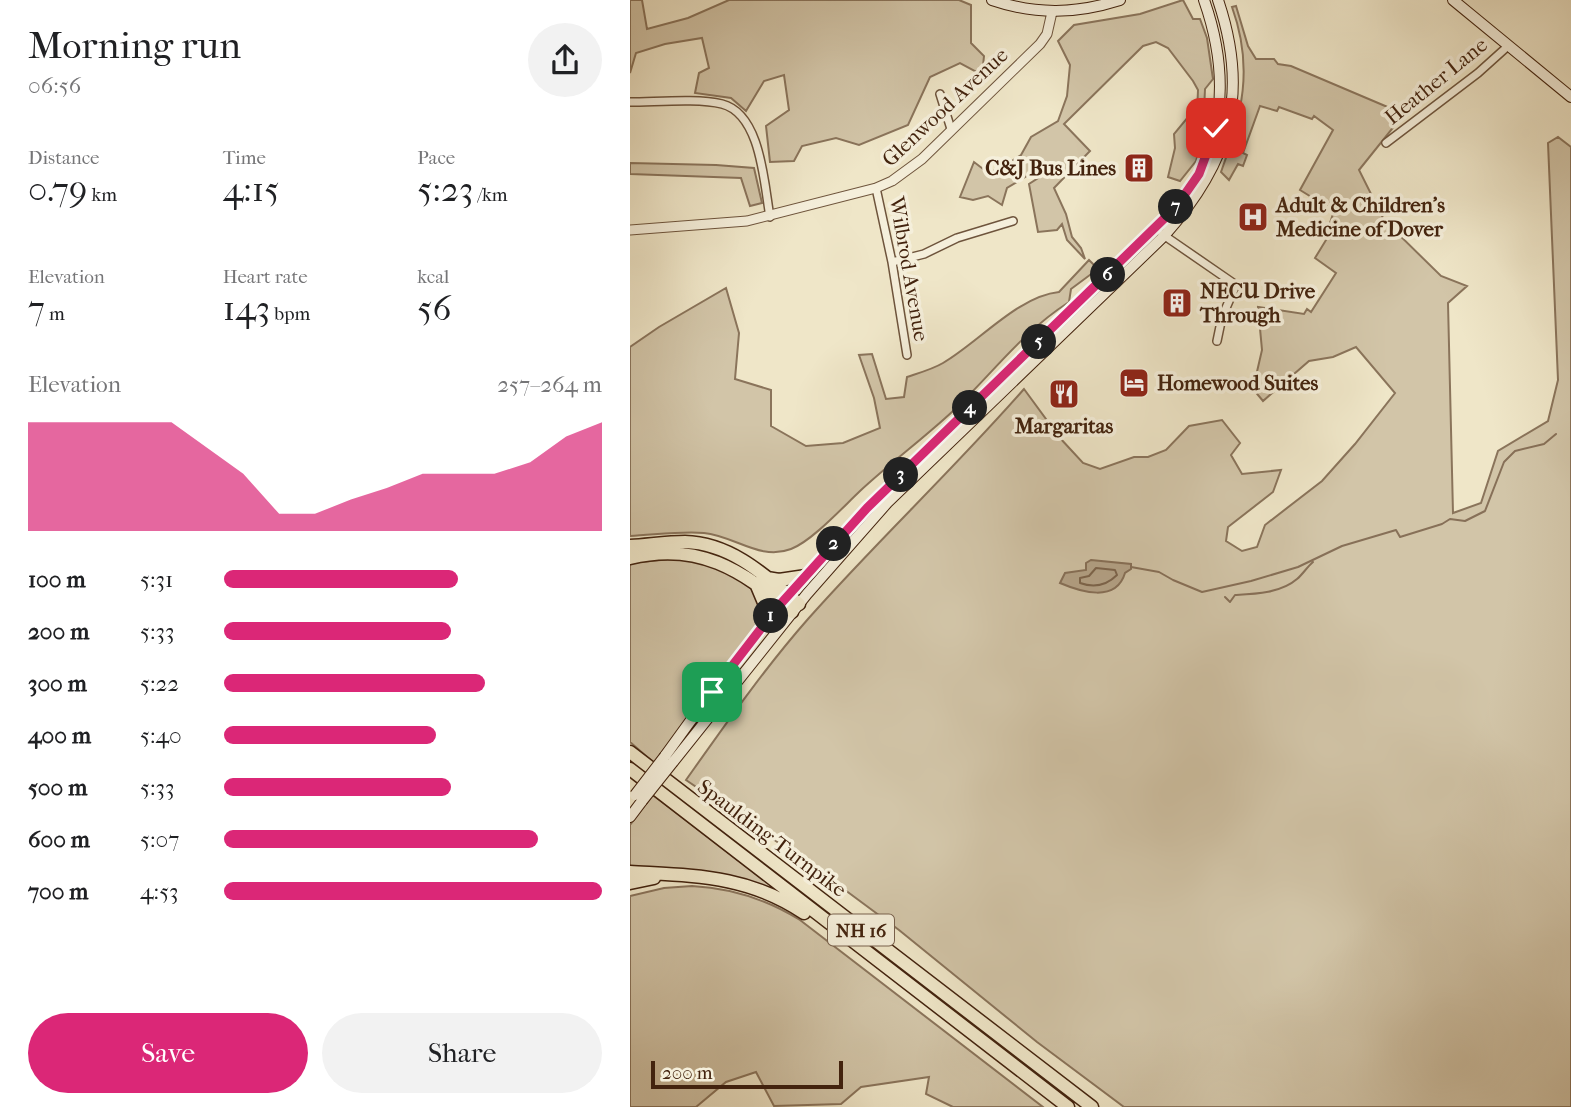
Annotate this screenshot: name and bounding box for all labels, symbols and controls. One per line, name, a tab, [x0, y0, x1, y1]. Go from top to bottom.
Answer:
text: Morning run	[28, 23, 241, 68]
button: share	[528, 23, 602, 97]
street label: Heather Lane	[1380, 33, 1492, 129]
street label: Glenwood Avenue	[877, 43, 1013, 171]
text: 06:56	[28, 72, 81, 99]
pin	[1186, 98, 1246, 158]
icon: check	[1197, 109, 1235, 147]
text: Distance	[28, 147, 99, 169]
text: Time	[223, 147, 266, 169]
text: Pace	[417, 147, 455, 169]
building icon: C&J Bus Lines	[1122, 151, 1156, 185]
place label: C&J Bus Lines	[985, 156, 1116, 180]
text: 0.79	[28, 169, 87, 210]
text: 4:15	[223, 169, 279, 210]
text: 5:23	[417, 169, 473, 210]
text: km	[87, 184, 117, 206]
text: /km	[473, 184, 508, 206]
pin: 7	[1158, 190, 1194, 224]
place label: Adult & Children's Medicine of Dover	[1274, 193, 1445, 241]
street label: Wilbrod Avenue	[884, 194, 934, 343]
text: 7	[1171, 195, 1180, 217]
hospital icon: Adult & Children's Medicine of Dover	[1236, 200, 1270, 234]
pin: 6	[1091, 258, 1126, 292]
text: 6	[1102, 263, 1113, 285]
text: Elevation	[28, 266, 105, 288]
text: Heart rate	[223, 266, 308, 288]
text: kcal	[417, 266, 449, 288]
place label: NECU Drive Through	[1199, 279, 1316, 327]
building icon: NECU Drive Through	[1160, 286, 1194, 320]
text: 7	[28, 288, 45, 329]
text: 143	[223, 288, 270, 329]
text: 56	[417, 288, 451, 329]
text: m	[45, 303, 65, 325]
text: bpm	[270, 303, 310, 325]
pin: 5	[1022, 324, 1056, 360]
text: 5	[1034, 330, 1043, 352]
hotel icon: Homewood Suites	[1117, 366, 1151, 400]
text: Elevation	[28, 371, 121, 398]
text: 257–264 m	[497, 371, 602, 398]
place label: Homewood Suites	[1157, 371, 1319, 395]
restaurant icon: Margaritas	[1047, 377, 1081, 411]
pin: 4	[952, 390, 988, 426]
text: 4	[964, 396, 975, 418]
place label: Margaritas	[1014, 414, 1114, 438]
pin: 3	[884, 458, 918, 492]
text: 3	[897, 463, 904, 485]
pin: 2	[816, 526, 852, 562]
text: 2	[829, 532, 838, 554]
text: 100 m	[28, 566, 86, 593]
text: 5:31	[140, 566, 173, 593]
pin: 1	[754, 598, 788, 634]
text: 1	[767, 604, 774, 626]
text: 200 m	[28, 618, 89, 645]
text: 5:33	[140, 618, 174, 645]
pin	[682, 662, 742, 722]
text: 300 m	[28, 670, 87, 697]
text: 5:22	[140, 670, 179, 697]
icon: arrive	[693, 673, 731, 711]
text: 400 m	[28, 722, 91, 749]
text: 5:40	[140, 722, 182, 749]
text: 500 m	[28, 774, 87, 801]
text: 5:33	[140, 774, 174, 801]
street label: Spaulding Turnpike	[693, 774, 851, 902]
text: 600 m	[28, 826, 90, 853]
text: 5:07	[140, 826, 179, 853]
text: 700 m	[28, 878, 88, 905]
text: 4:53	[140, 878, 179, 905]
road number: NH 16	[828, 914, 894, 946]
button: Save	[28, 1013, 308, 1093]
button: Share	[322, 1013, 602, 1093]
scale bar	[651, 1058, 844, 1090]
text: 200 m	[662, 1062, 713, 1084]

